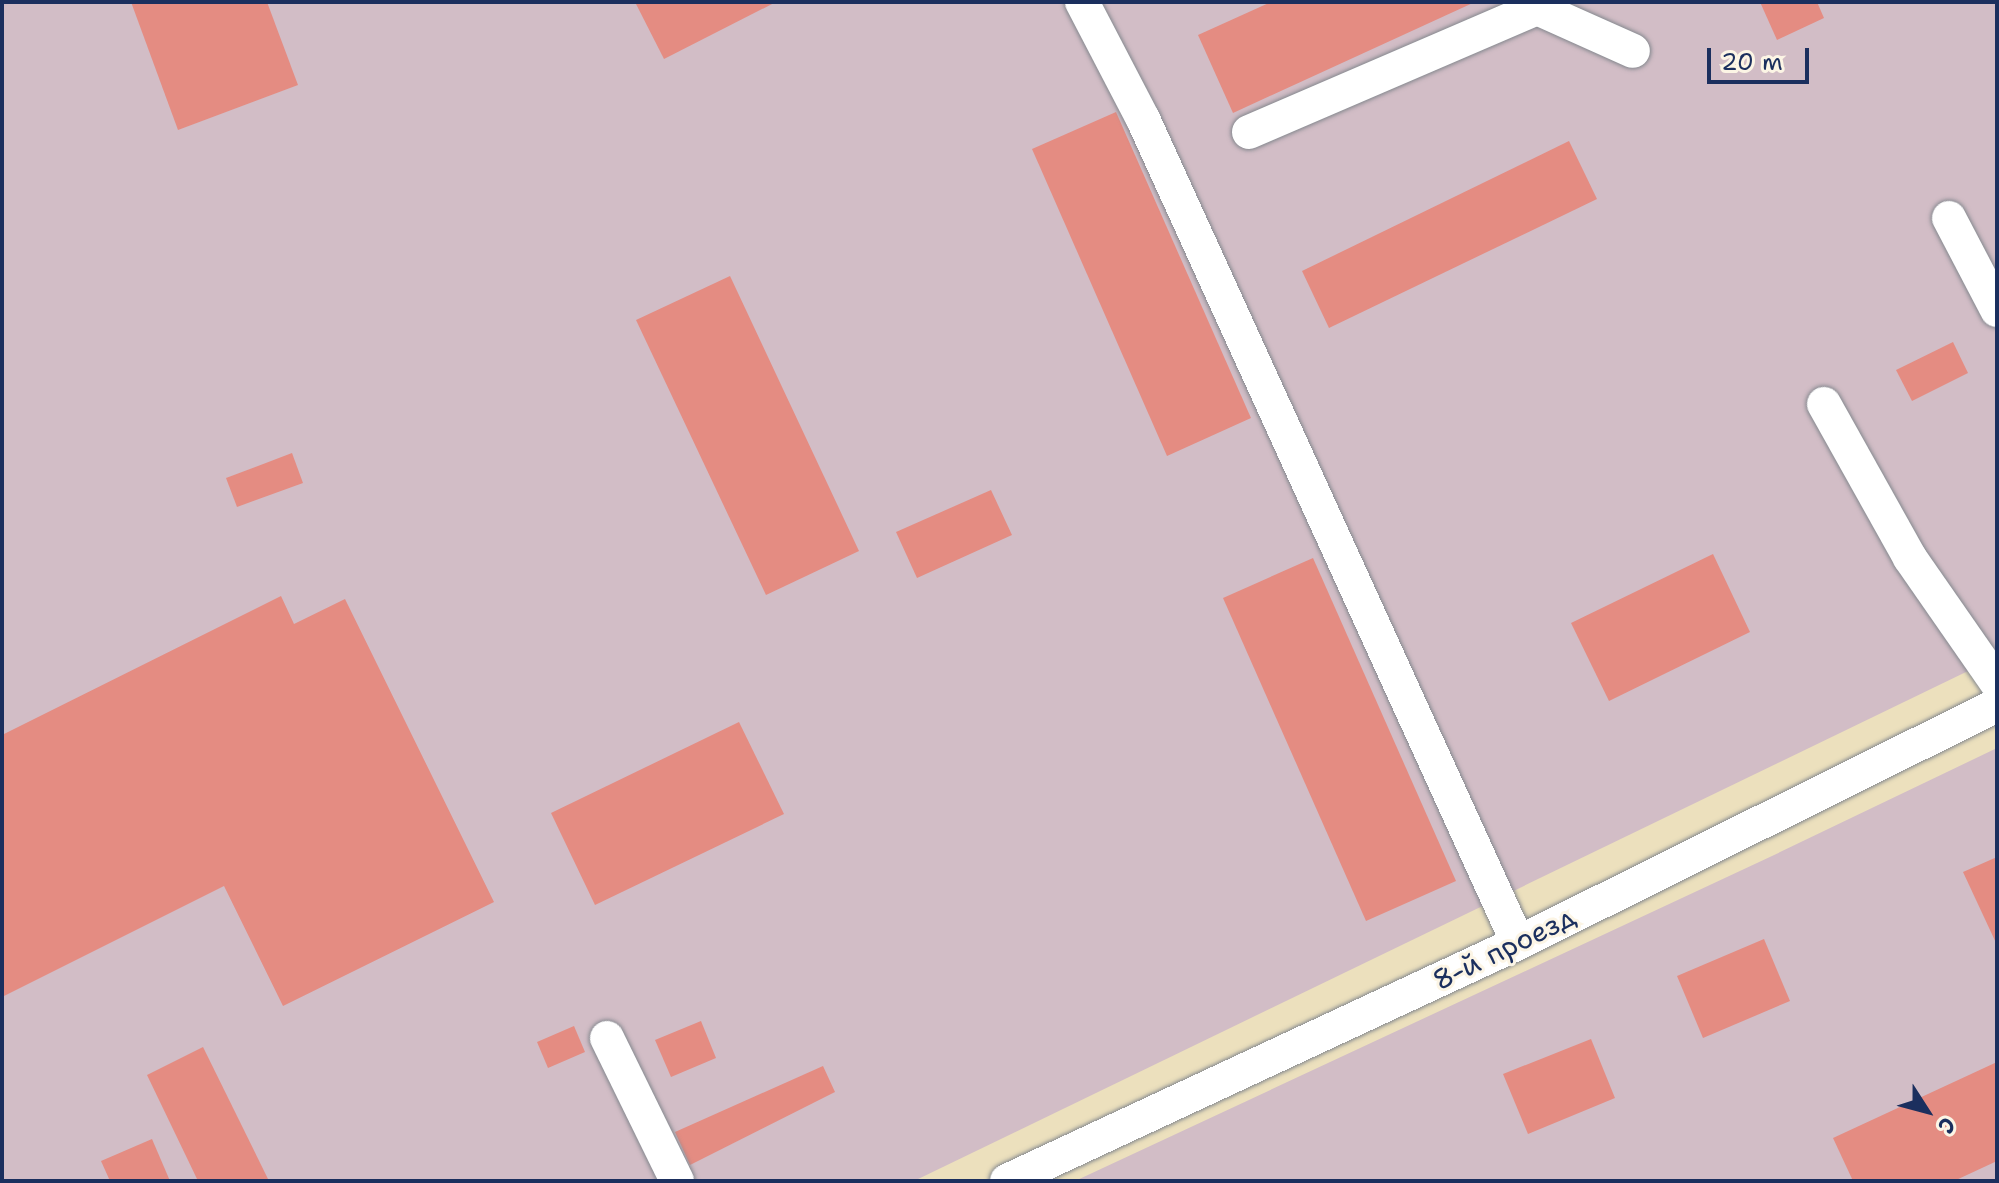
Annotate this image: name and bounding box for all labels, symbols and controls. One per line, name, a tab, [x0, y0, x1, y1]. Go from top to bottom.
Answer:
scale bar	[1711, 32, 1813, 82]
text: 20 m	[1721, 46, 1783, 78]
street label: 8-й проезд	[1427, 899, 1581, 997]
north arrow	[1887, 1071, 1967, 1151]
text: С	[1931, 1111, 1963, 1139]

